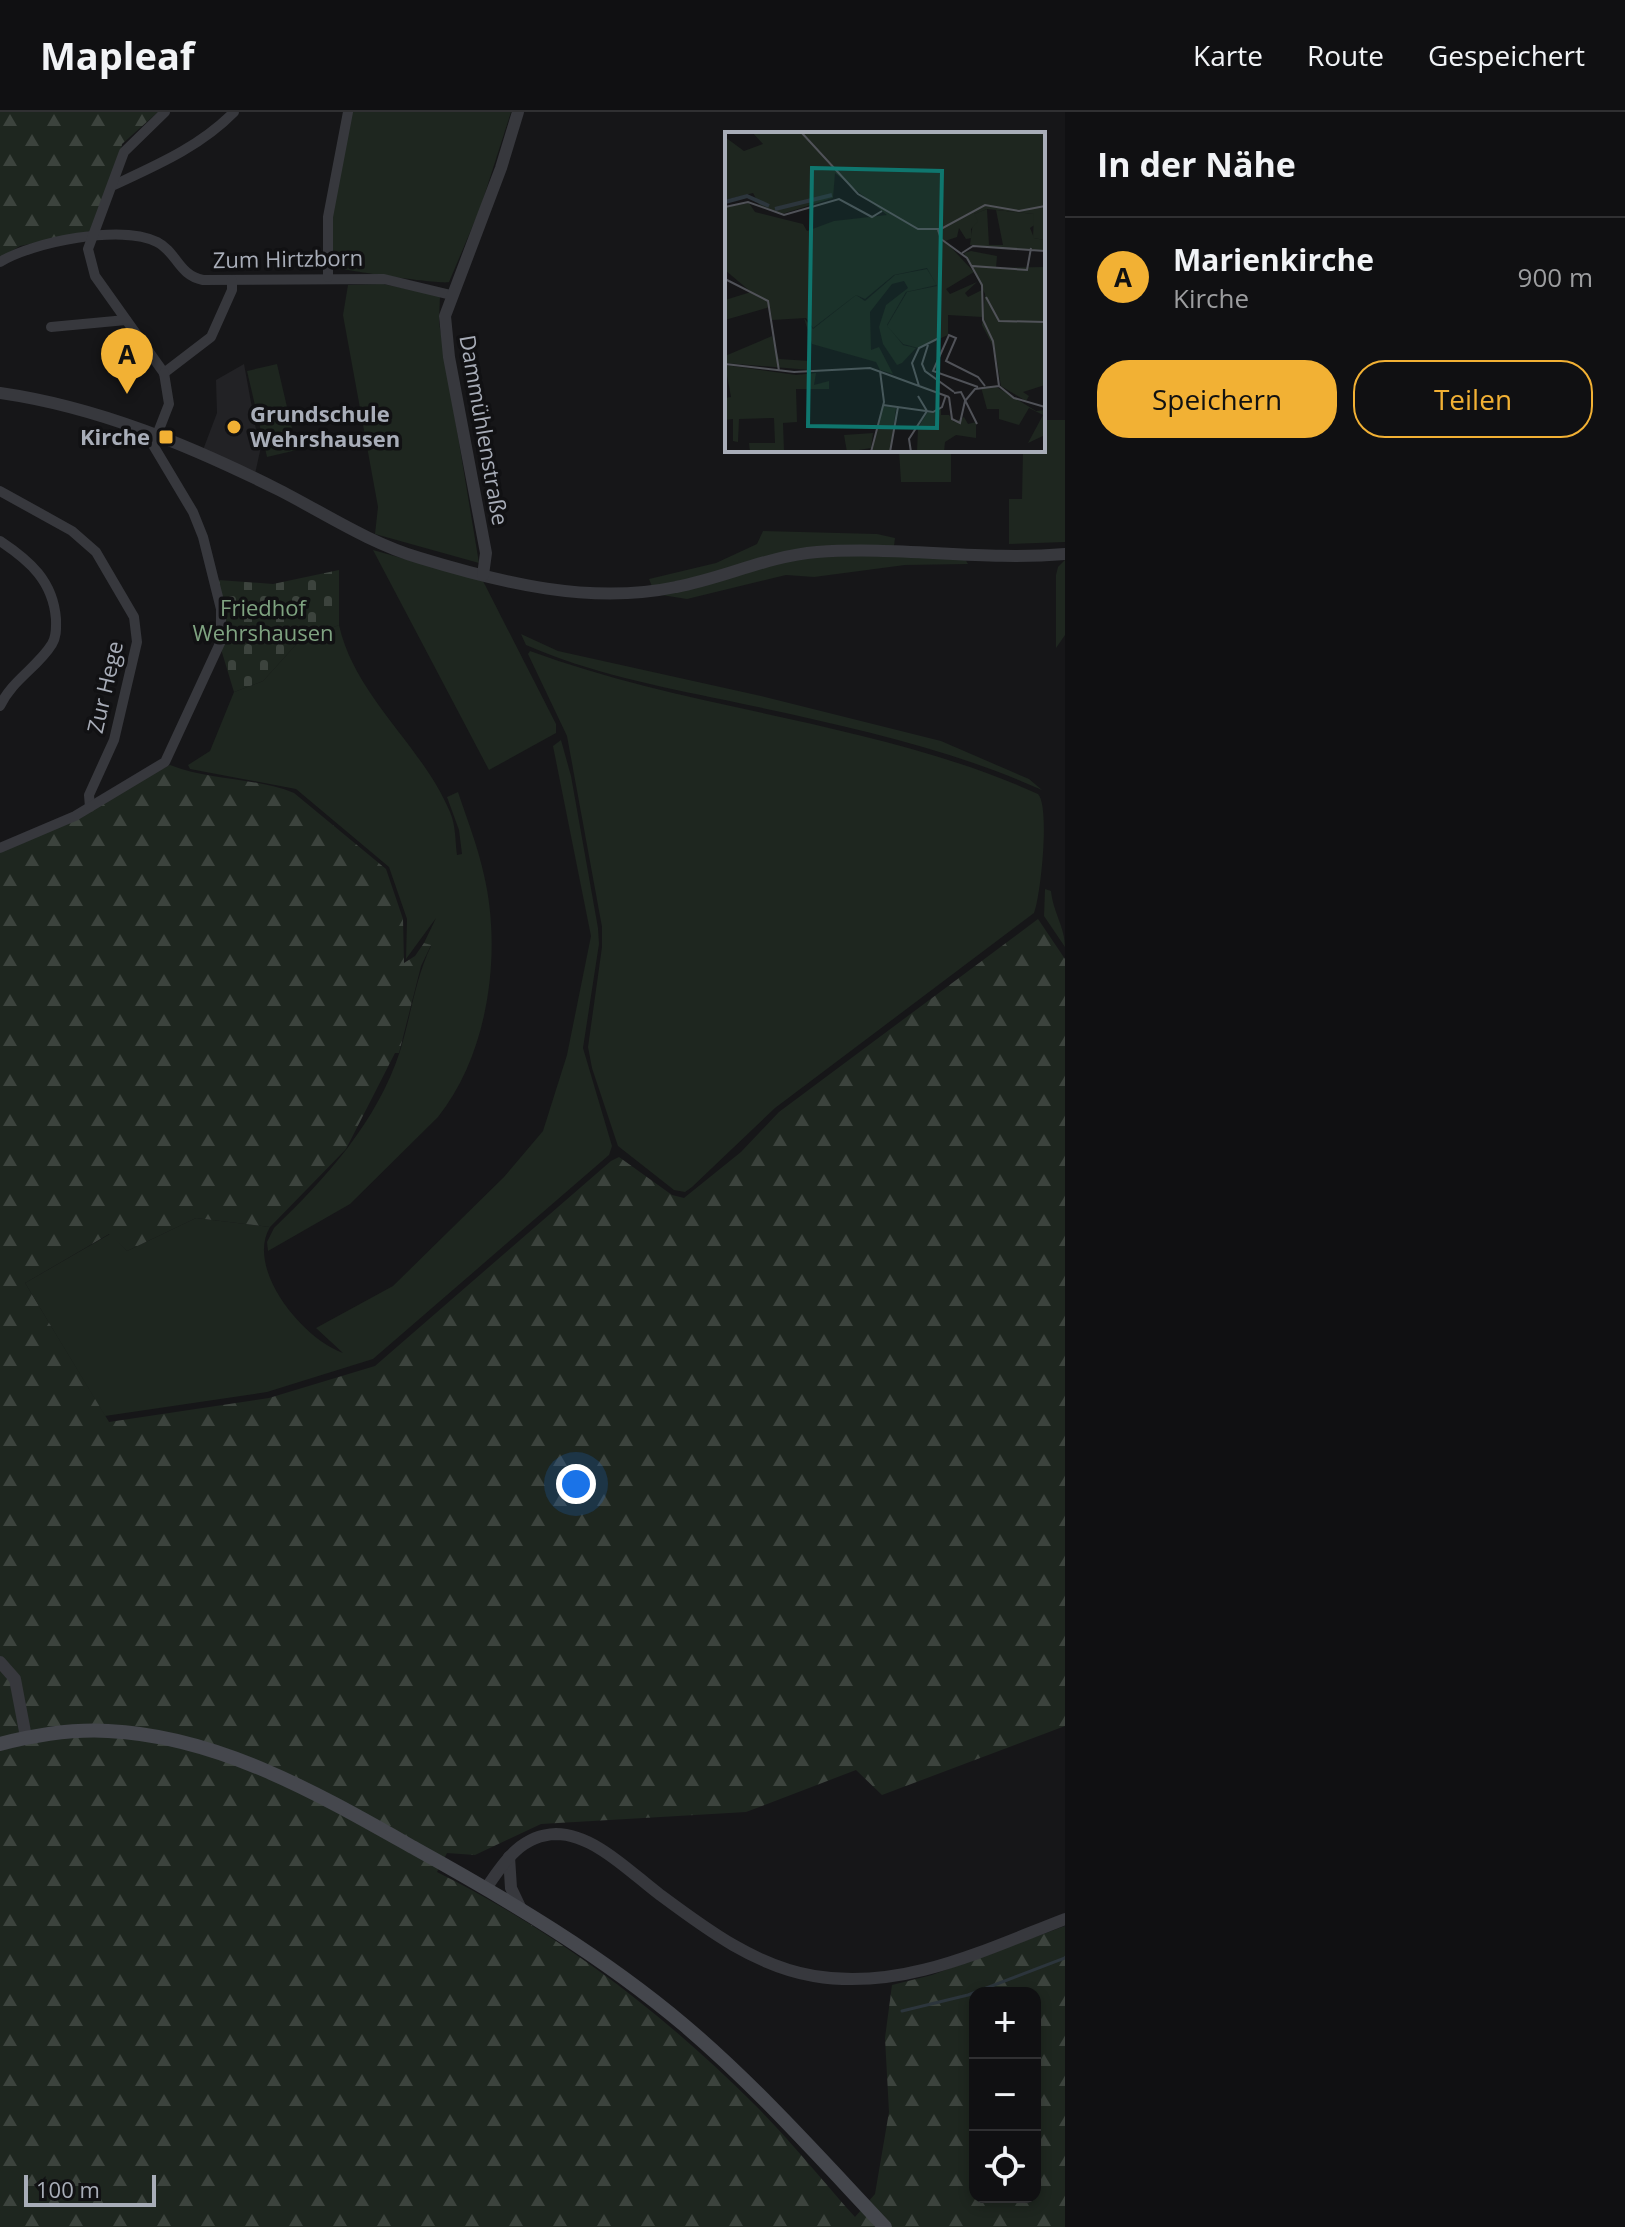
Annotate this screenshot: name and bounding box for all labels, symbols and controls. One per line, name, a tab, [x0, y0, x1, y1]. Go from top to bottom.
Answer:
text: Mapleaf	[40, 29, 195, 81]
text: Karte	[1193, 36, 1263, 74]
text: Route	[1307, 36, 1384, 74]
text: Gespeichert	[1428, 36, 1585, 74]
inset map	[725, 132, 1045, 452]
text: In der Nähe	[1097, 141, 1296, 187]
text: Marienkirche	[1173, 239, 1374, 280]
street label: Zum Hirtzborn	[213, 242, 363, 274]
text: A	[1114, 259, 1132, 295]
text: 900 m	[1518, 259, 1593, 295]
text: Kirche	[1173, 280, 1249, 316]
pin: A	[101, 328, 153, 394]
street label: Dammühlenstraße	[453, 332, 517, 527]
button: Speichern	[1097, 360, 1337, 438]
button: Teilen	[1353, 360, 1593, 438]
place label: Grundschule Wehrshausen	[250, 398, 400, 453]
marker: Grundschule Wehrshausen	[225, 418, 243, 436]
place label: Kirche	[80, 421, 150, 451]
marker: Kirche	[157, 428, 175, 446]
park label: Friedhof Wehrshausen	[192, 592, 334, 647]
street label: Zur Hege	[79, 638, 129, 736]
your location	[556, 1464, 596, 1504]
map controls	[969, 1987, 1041, 2203]
button: +	[969, 1987, 1041, 2059]
button: −	[969, 2059, 1041, 2131]
button: locate	[969, 2131, 1041, 2203]
scale bar	[24, 2171, 156, 2207]
text: 100 m	[36, 2174, 100, 2204]

